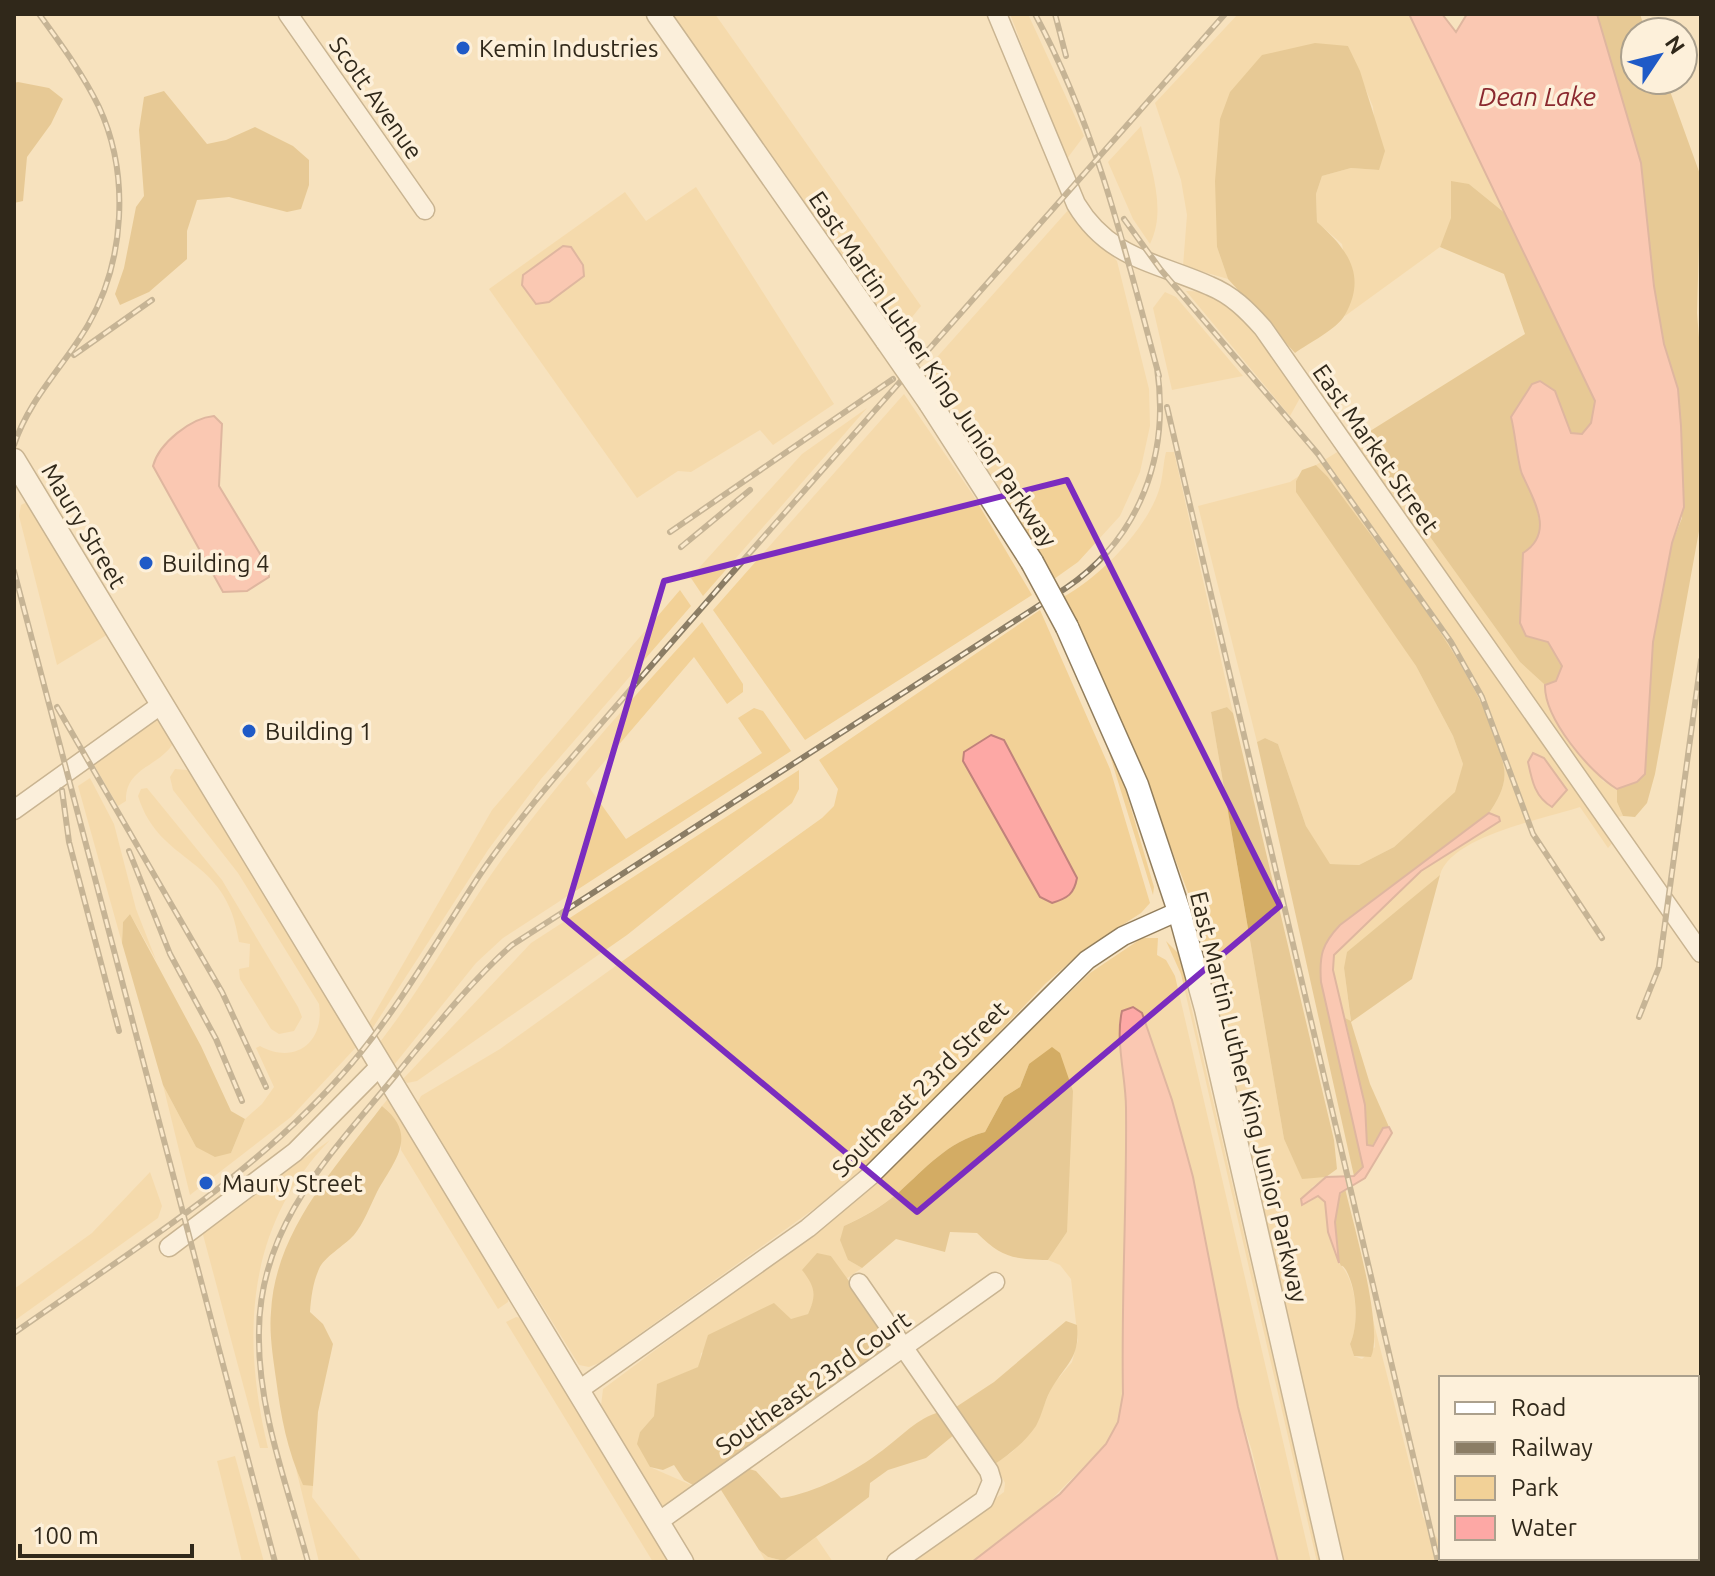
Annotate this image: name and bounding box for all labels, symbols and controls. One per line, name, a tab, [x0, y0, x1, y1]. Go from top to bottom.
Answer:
north arrow	[1619, 16, 1699, 96]
text: N	[1661, 30, 1691, 58]
street label: Scott Avenue	[324, 32, 428, 164]
place label: Kemin Industries	[479, 35, 658, 62]
marker: Kemin Industries	[454, 39, 472, 57]
water label: Dean Lake	[1478, 82, 1596, 111]
street label: East Martin Luther King Junior Parkway	[804, 186, 1063, 552]
street label: East Market Street	[1307, 359, 1445, 539]
street label: Maury Street	[36, 459, 132, 594]
place label: Building 4	[162, 550, 269, 577]
marker: Building 4	[137, 554, 155, 572]
place label: Building 1	[265, 718, 372, 745]
marker: Building 1	[240, 722, 258, 740]
street label: East Martin Luther King Junior Parkway	[1185, 889, 1313, 1306]
street label: Southeast 23rd Street	[827, 995, 1014, 1182]
place label: Maury Street	[222, 1170, 363, 1197]
marker: Maury Street	[197, 1174, 215, 1192]
street label: Southeast 23rd Court	[711, 1305, 916, 1460]
legend	[1439, 1376, 1699, 1560]
text: Road	[1511, 1394, 1566, 1421]
text: Railway	[1511, 1434, 1593, 1461]
text: Park	[1511, 1474, 1559, 1501]
scale bar	[20, 1508, 192, 1558]
text: Water	[1511, 1514, 1577, 1541]
text: 100 m	[32, 1522, 99, 1549]

